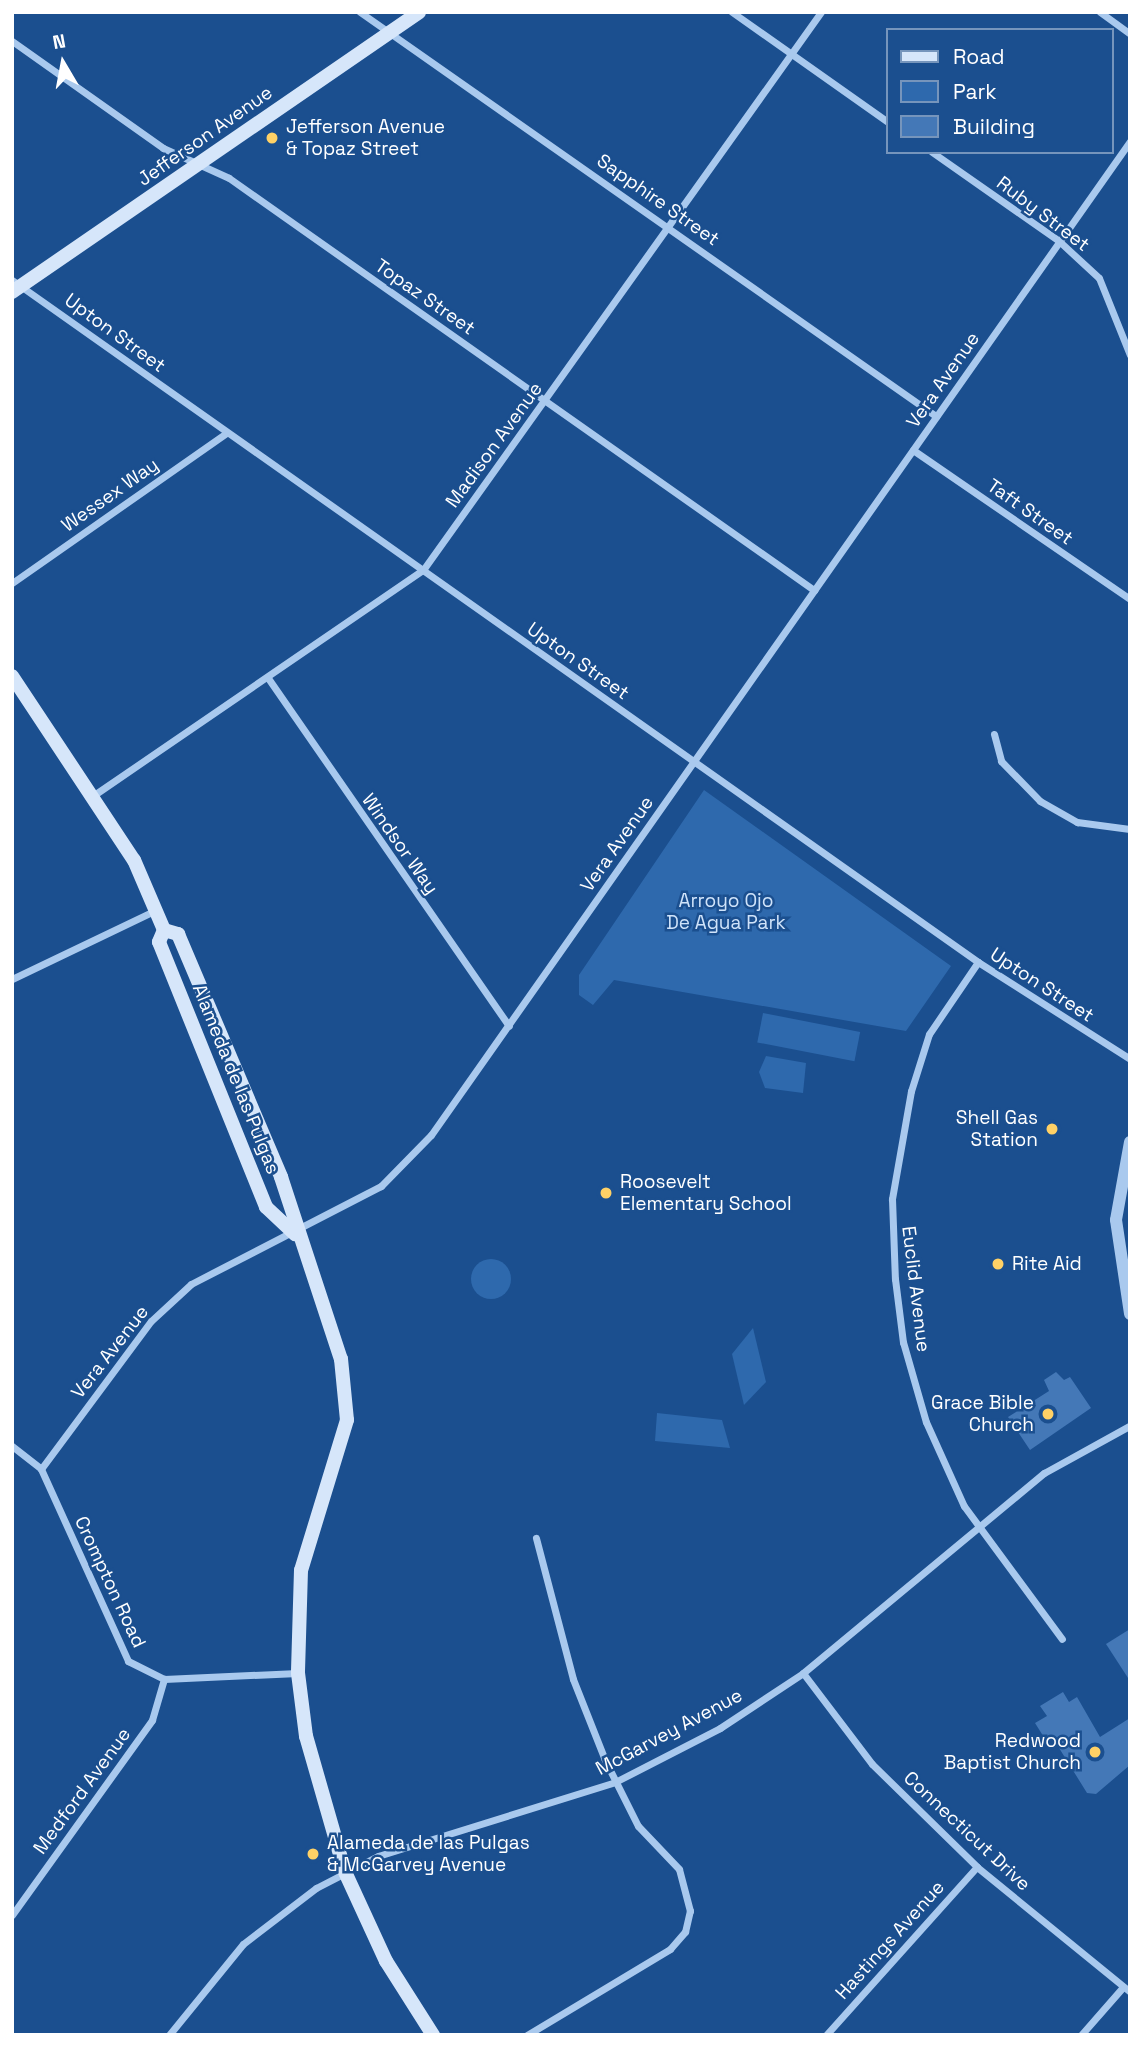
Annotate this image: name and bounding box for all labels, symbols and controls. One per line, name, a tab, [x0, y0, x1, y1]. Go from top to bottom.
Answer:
north arrow	[28, 28, 98, 98]
text: N	[51, 28, 68, 55]
legend	[886, 28, 1114, 154]
text: Road	[953, 43, 1005, 70]
text: Park	[953, 78, 997, 105]
street label: Jefferson Avenue	[133, 81, 277, 191]
text: Building	[953, 113, 1035, 140]
place label: Jefferson Avenue & Topaz Street	[286, 116, 445, 160]
marker: Jefferson Avenue & Topaz Street	[264, 130, 280, 146]
street label: Sapphire Street	[592, 149, 724, 251]
street label: Ruby Street	[992, 172, 1094, 256]
street label: Topaz Street	[371, 254, 479, 340]
street label: Upton Street	[60, 289, 170, 377]
street label: Vera Avenue	[902, 328, 984, 432]
street label: Madison Avenue	[441, 378, 547, 512]
street label: Wessex Way	[57, 453, 163, 537]
street label: Taft Street	[983, 474, 1077, 550]
street label: Upton Street	[523, 617, 633, 705]
street label: Windsor Way	[357, 789, 443, 899]
street label: Vera Avenue	[576, 792, 658, 896]
park label: Arroyo Ojo De Agua Park	[666, 890, 786, 934]
street label: Upton Street	[986, 943, 1098, 1027]
street label: Alameda de las Pulgas	[187, 981, 285, 1177]
place label: Shell Gas Station	[956, 1107, 1038, 1151]
marker: Shell Gas Station	[1044, 1121, 1060, 1137]
place label: Roosevelt Elementary School	[620, 1171, 792, 1215]
marker: Roosevelt Elementary School	[598, 1185, 614, 1201]
street label: Euclid Avenue	[897, 1224, 935, 1354]
place label: Rite Aid	[1012, 1253, 1082, 1275]
marker: Rite Aid	[990, 1256, 1006, 1272]
street label: Vera Avenue	[67, 1301, 153, 1403]
place label: Grace Bible Church	[931, 1392, 1034, 1436]
marker: Grace Bible Church	[1040, 1406, 1056, 1422]
street label: Crompton Road	[70, 1513, 150, 1651]
street label: McGarvey Avenue	[592, 1684, 746, 1780]
street label: Medford Avenue	[29, 1723, 135, 1859]
place label: Redwood Baptist Church	[944, 1730, 1081, 1774]
marker: Redwood Baptist Church	[1087, 1744, 1103, 1760]
street label: Connecticut Drive	[899, 1766, 1035, 1896]
place label: Alameda de las Pulgas & McGarvey Avenue	[327, 1832, 530, 1876]
marker: Alameda de las Pulgas & McGarvey Avenue	[305, 1846, 321, 1862]
street label: Hastings Avenue	[831, 1876, 949, 2004]

